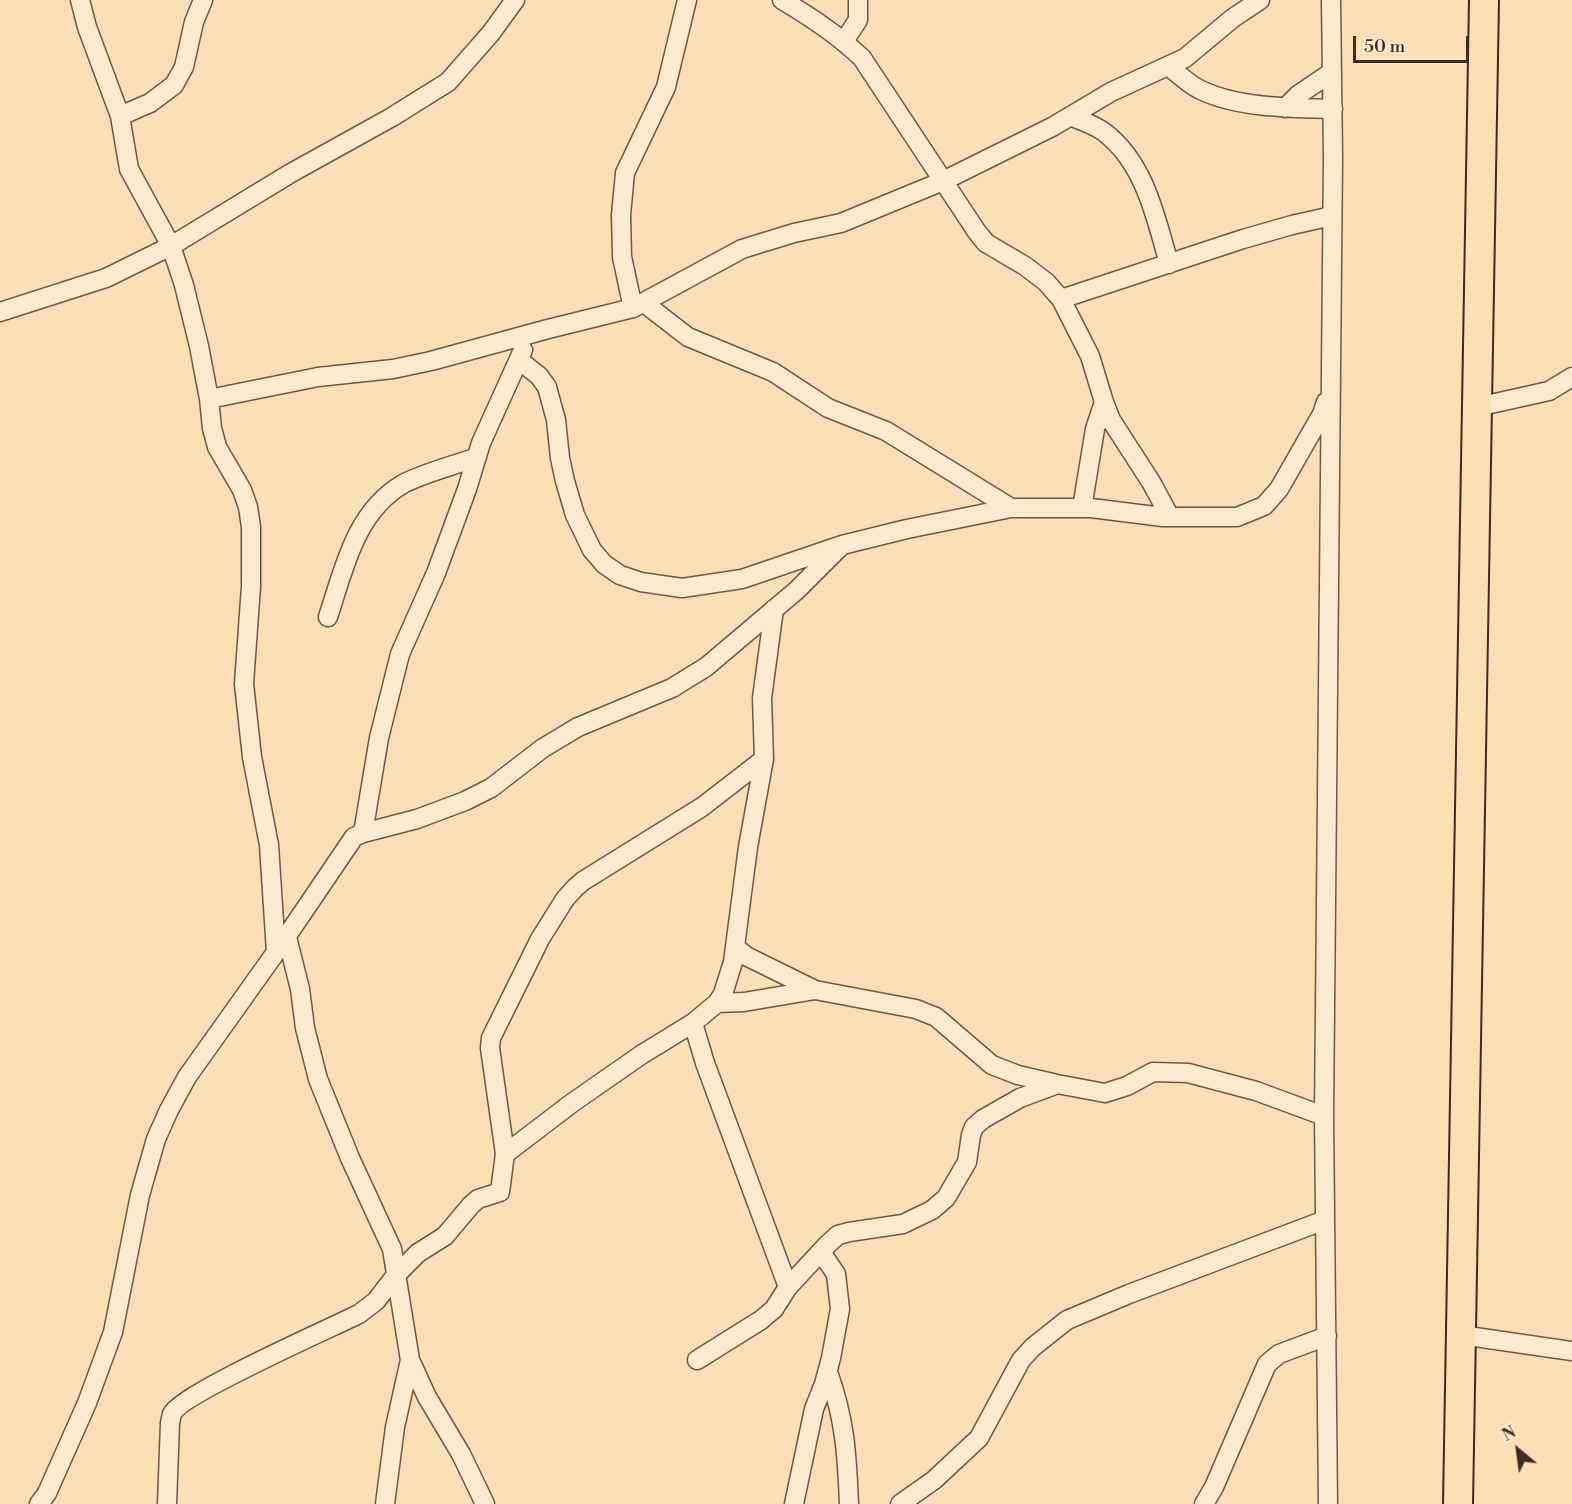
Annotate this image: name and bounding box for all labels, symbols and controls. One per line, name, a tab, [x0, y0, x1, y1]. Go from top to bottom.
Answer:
scale bar	[1356, 24, 1472, 62]
text: 50 m	[1364, 35, 1405, 58]
north arrow	[1488, 1420, 1548, 1480]
text: N	[1499, 1422, 1520, 1446]

